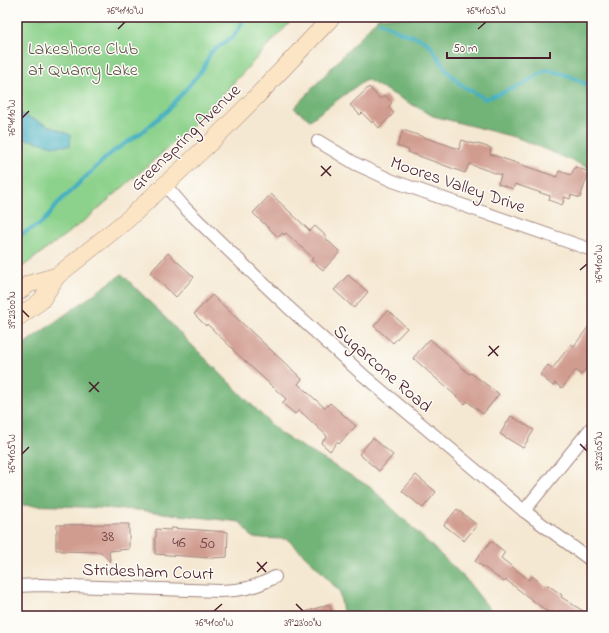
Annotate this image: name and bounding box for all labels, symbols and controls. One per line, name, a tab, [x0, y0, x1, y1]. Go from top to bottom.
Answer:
text: 76°41'10"W	[106, 4, 144, 19]
text: 76°41'05"W	[466, 4, 506, 19]
scale bar	[447, 34, 550, 60]
park label: Lakeshore Club at Quarry Lake	[28, 37, 139, 84]
text: 50 m	[453, 40, 477, 58]
street label: Greenspring Avenue	[125, 78, 249, 199]
text: 76°41'10"W	[5, 99, 20, 137]
street label: Moores Valley Drive	[386, 151, 529, 221]
text: 76°41'00"W	[592, 245, 607, 283]
text: 39°23'00"N	[5, 291, 20, 329]
street label: Sugarcone Road	[326, 319, 437, 420]
text: 39°23'05"N	[592, 431, 607, 471]
text: 76°41'05"W	[5, 434, 20, 474]
house number: 38	[102, 525, 114, 549]
house number: 46	[172, 531, 186, 555]
house number: 50	[199, 532, 215, 556]
street label: Stridesham Court	[82, 558, 214, 588]
text: 76°41'00"W	[195, 616, 233, 631]
text: 39°23'00"N	[284, 616, 322, 631]

